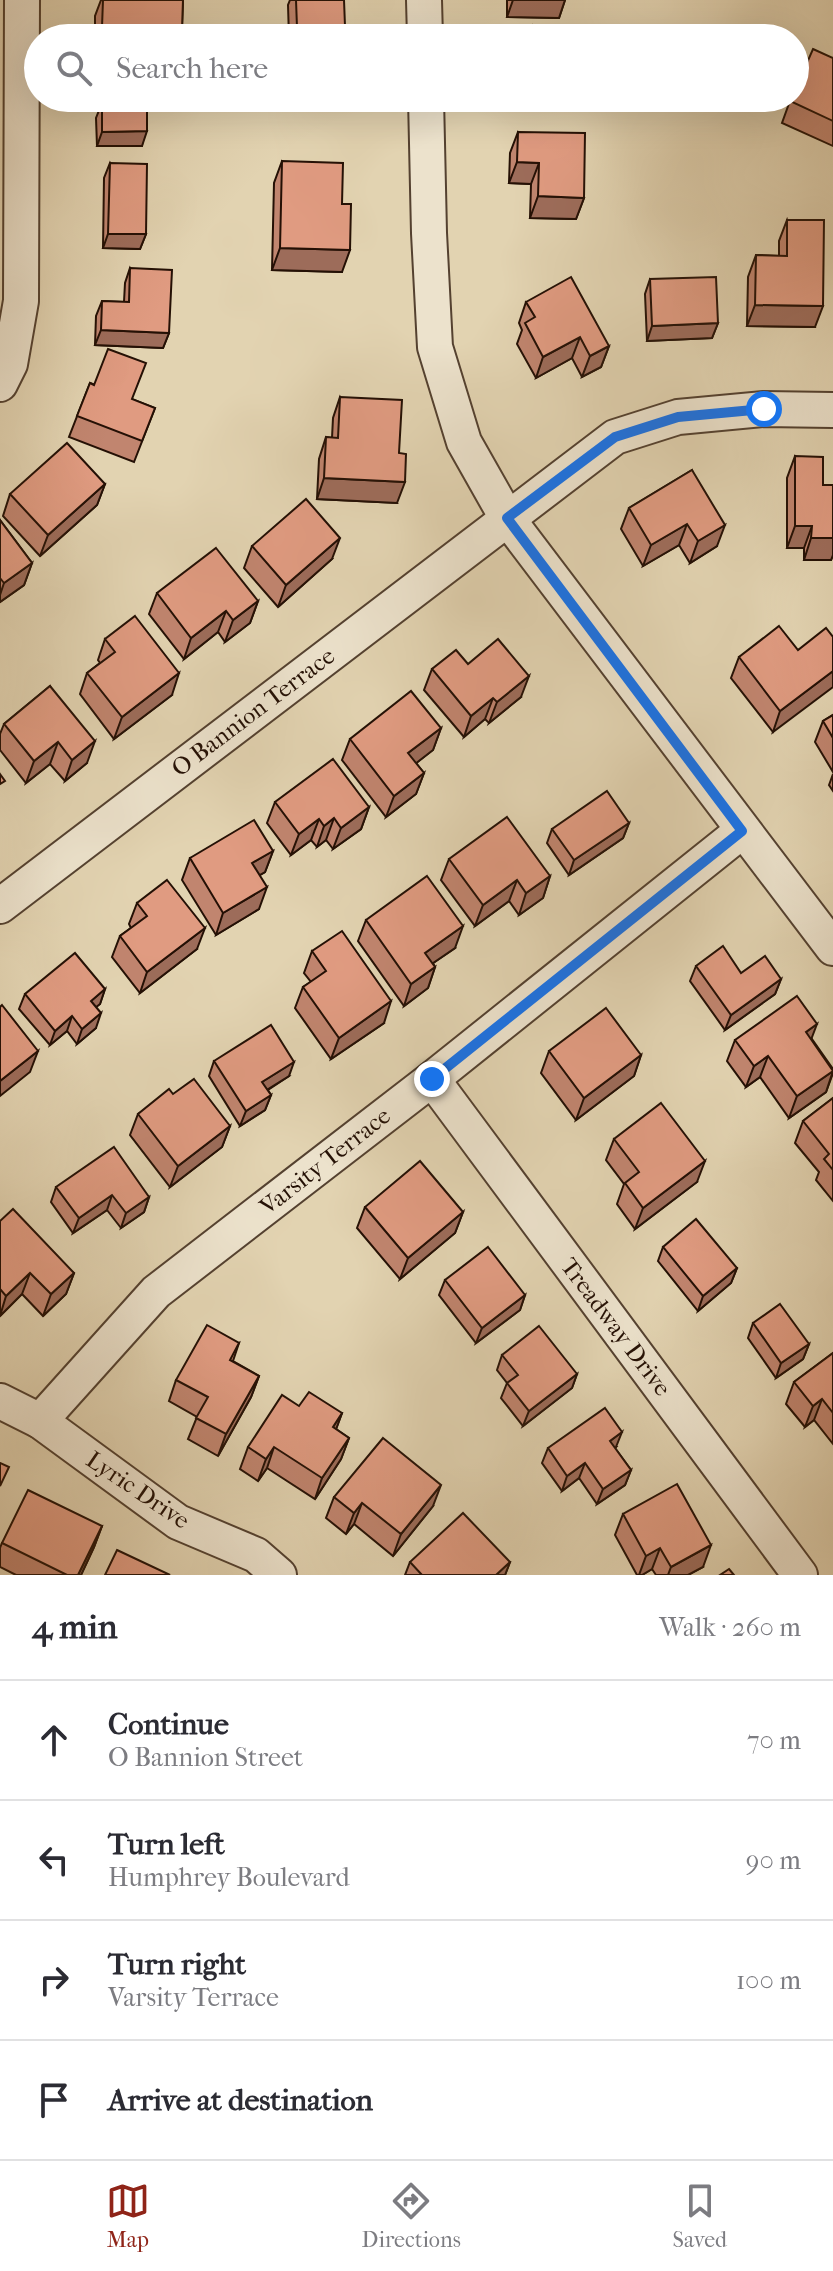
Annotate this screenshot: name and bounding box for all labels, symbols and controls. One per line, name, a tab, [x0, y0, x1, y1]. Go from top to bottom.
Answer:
search box	[24, 24, 809, 112]
icon: search	[52, 46, 96, 90]
text: Search here	[116, 51, 268, 86]
route start	[746, 391, 782, 427]
street label: O Bannion Terrace	[166, 642, 340, 782]
route end	[414, 1061, 450, 1097]
street label: Varsity Terrace	[253, 1101, 396, 1221]
street label: Treadway Drive	[555, 1253, 677, 1402]
street label: Lyric Drive	[81, 1445, 195, 1535]
text: 4 min	[32, 1607, 117, 1647]
text: Walk · 260 m	[659, 1612, 801, 1643]
text: Continue	[108, 1707, 229, 1742]
icon: ahead	[32, 1718, 76, 1762]
text: 70 m	[747, 1725, 801, 1756]
text: O Bannion Street	[108, 1742, 303, 1773]
text: Turn left	[108, 1827, 225, 1862]
icon: left	[32, 1838, 76, 1882]
text: 90 m	[746, 1845, 801, 1876]
text: Humphrey Boulevard	[108, 1862, 350, 1893]
text: Turn right	[108, 1947, 246, 1982]
icon: right	[32, 1958, 76, 2002]
text: 100 m	[736, 1965, 801, 1996]
text: Varsity Terrace	[108, 1982, 279, 2013]
icon: arrive	[32, 2078, 76, 2122]
text: Arrive at destination	[108, 2083, 373, 2118]
tab: Map	[106, 2179, 150, 2253]
tab: Directions	[362, 2179, 461, 2253]
tab: Saved	[673, 2179, 727, 2253]

